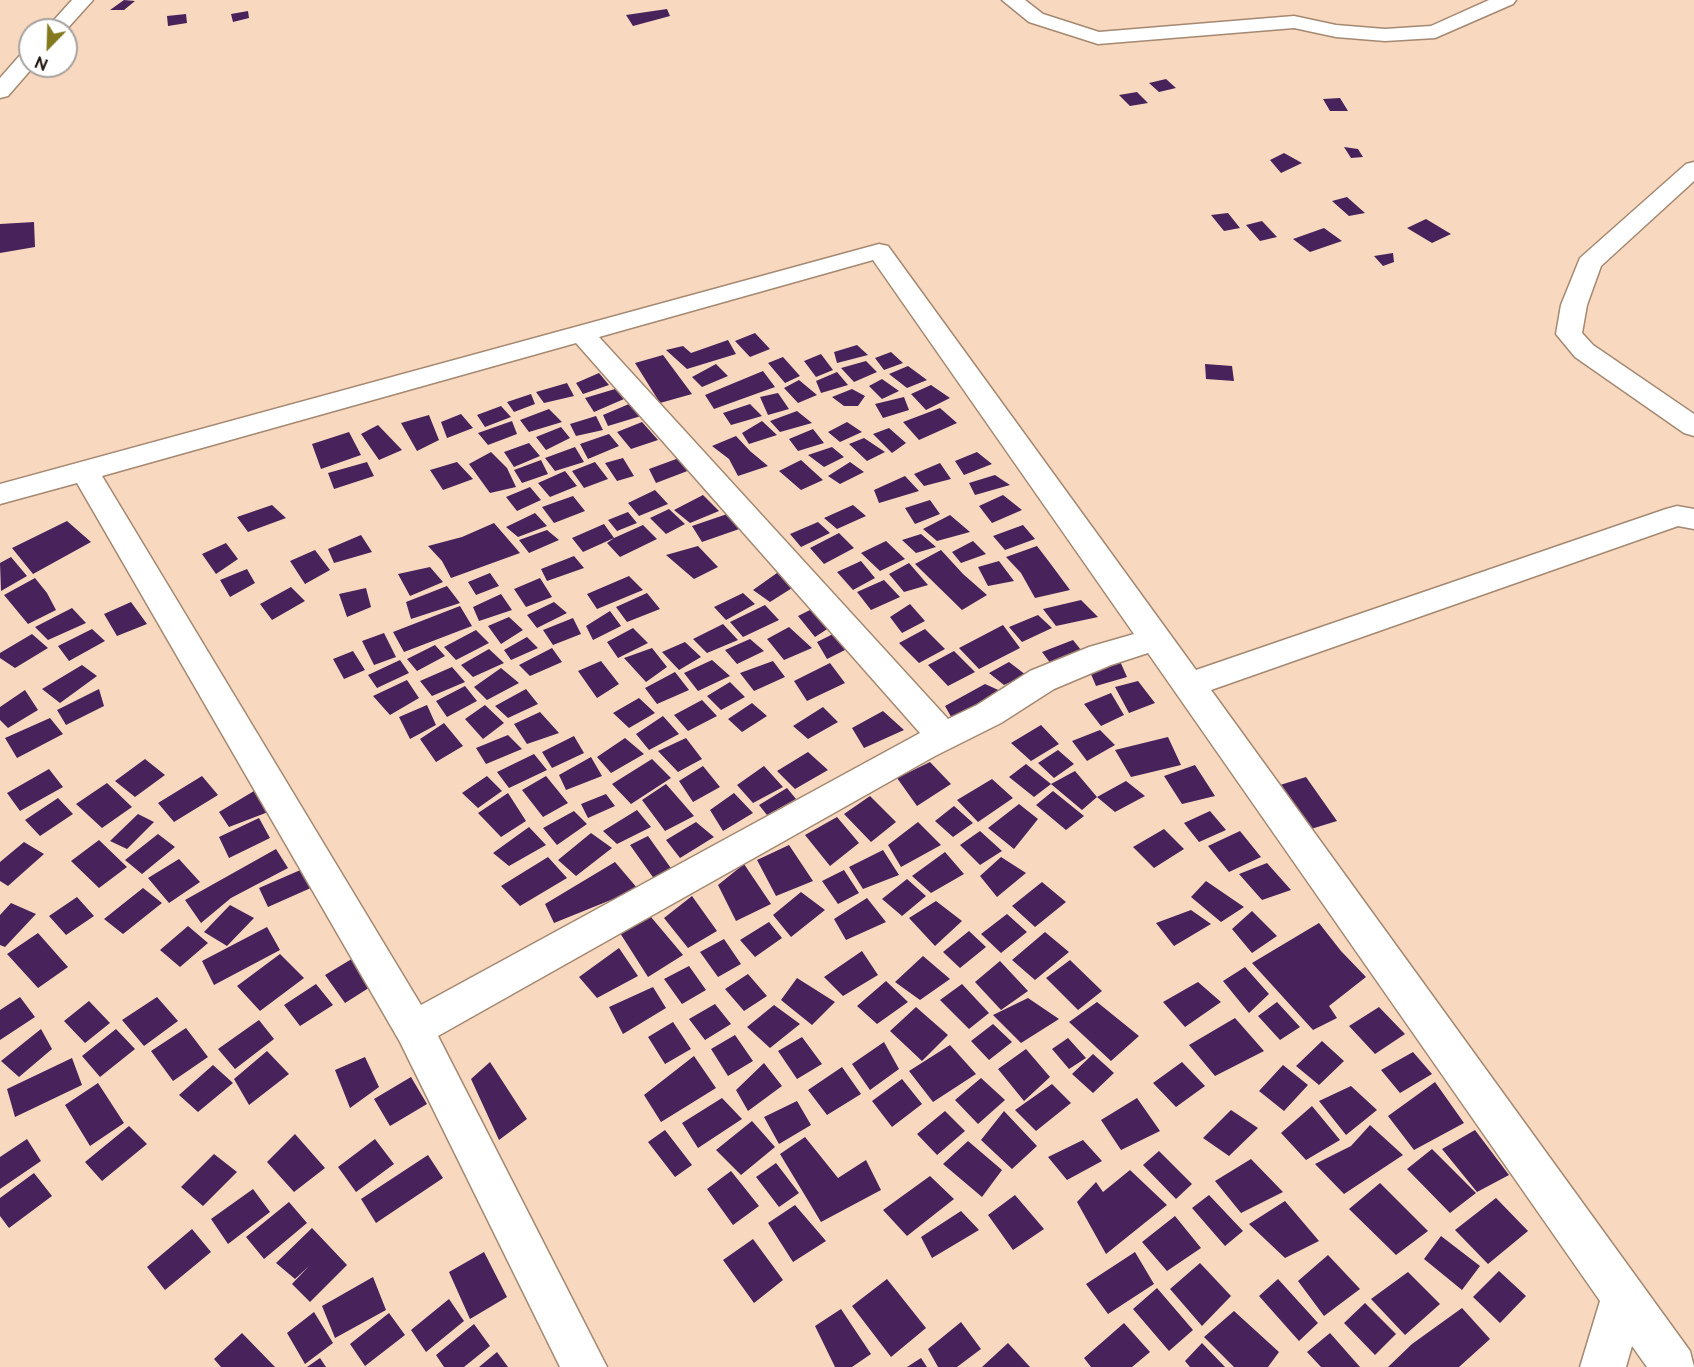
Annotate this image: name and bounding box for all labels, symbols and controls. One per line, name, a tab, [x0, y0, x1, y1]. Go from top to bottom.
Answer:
north arrow	[18, 18, 78, 78]
text: N	[32, 52, 51, 74]

